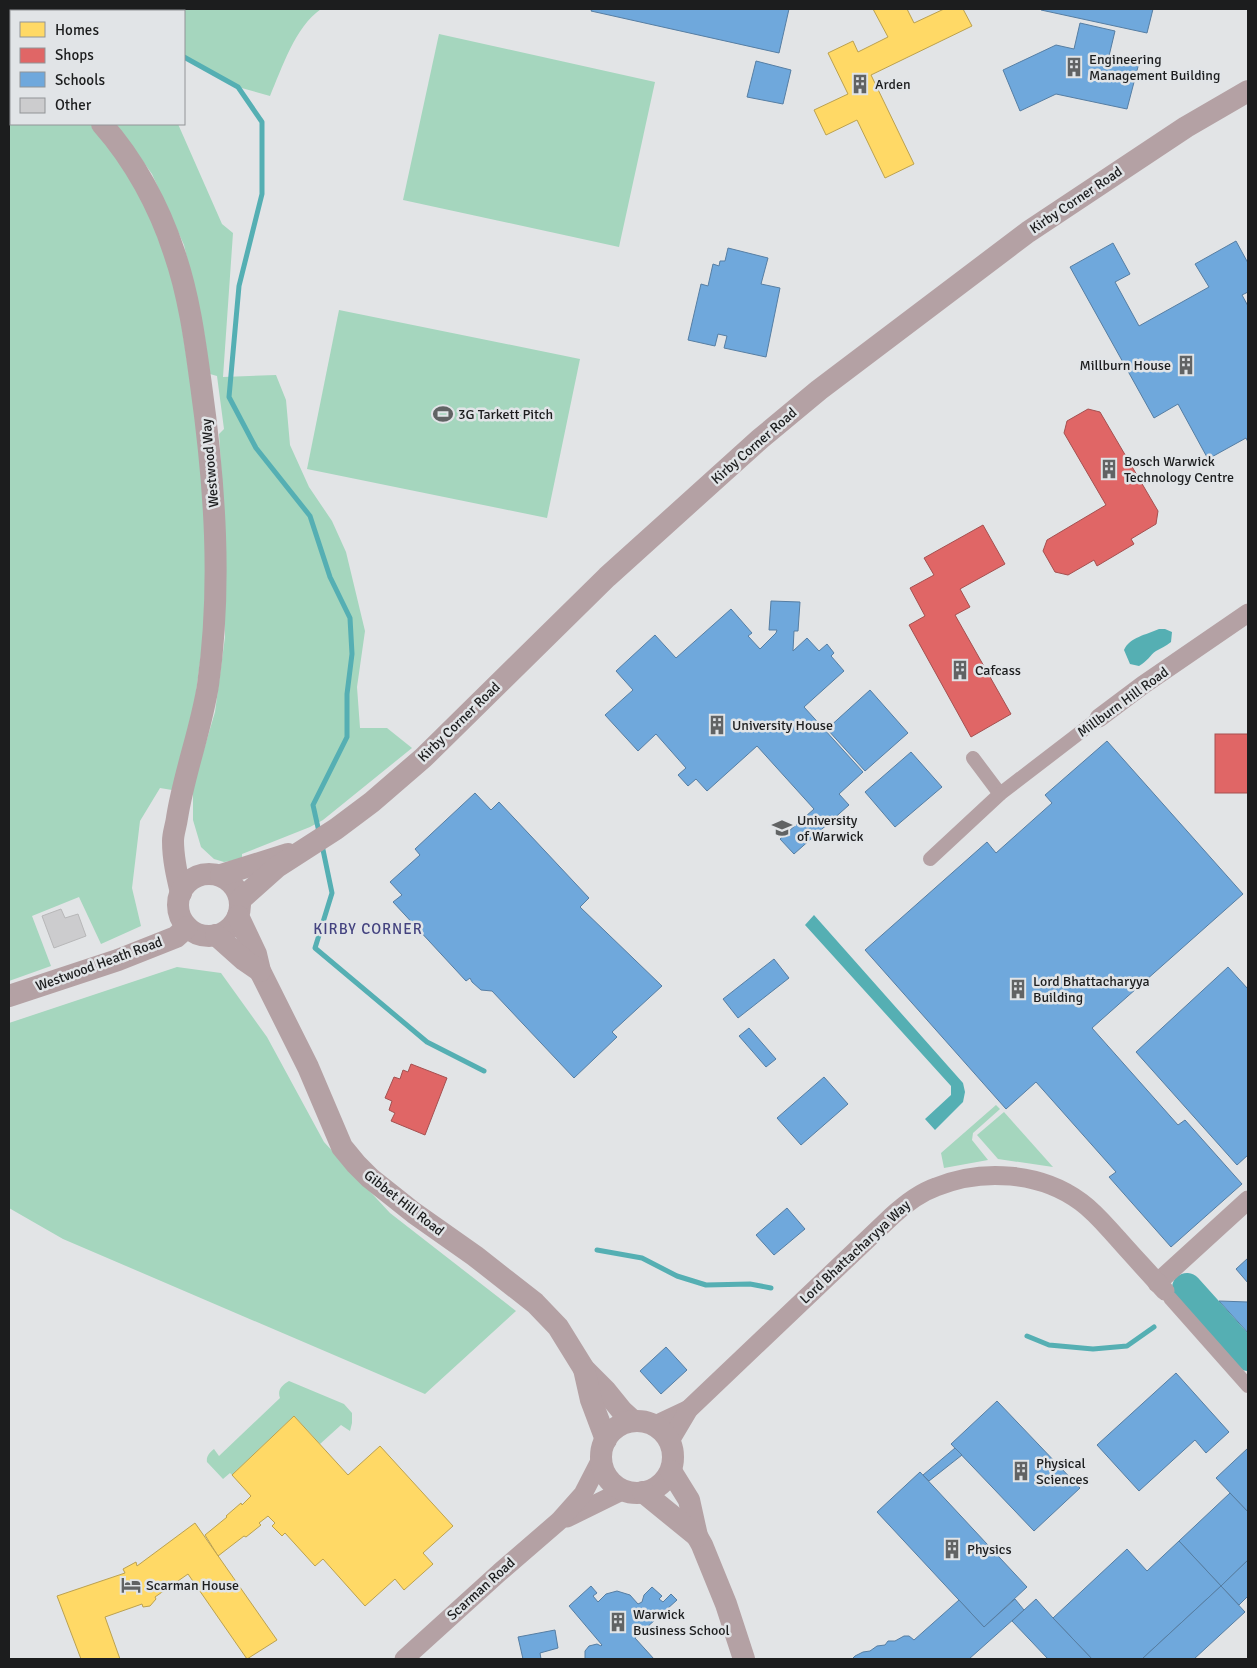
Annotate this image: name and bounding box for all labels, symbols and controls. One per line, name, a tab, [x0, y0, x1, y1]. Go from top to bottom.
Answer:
legend	[10, 10, 185, 125]
text: Homes	[55, 21, 99, 39]
text: Shops	[55, 46, 94, 64]
place label: Engineering Management Building	[1089, 51, 1220, 84]
building icon: Engineering Management Building	[1063, 56, 1085, 78]
text: Schools	[55, 71, 106, 89]
building icon: Arden	[849, 73, 871, 95]
place label: Arden	[875, 76, 911, 93]
text: Other	[55, 96, 92, 114]
street label: Kirby Corner Road	[1027, 163, 1125, 237]
building icon: Millburn House	[1175, 354, 1197, 376]
place label: Millburn House	[1079, 357, 1171, 374]
sports icon: 3G Tarkett Pitch	[432, 403, 454, 425]
street label: Kirby Corner Road	[708, 404, 800, 488]
place label: 3G Tarkett Pitch	[458, 406, 553, 423]
street label: Westwood Way	[198, 417, 222, 508]
place label: Bosch Warwick Technology Centre	[1124, 453, 1234, 486]
building icon: Bosch Warwick Technology Centre	[1098, 458, 1120, 480]
building icon: Cafcass	[949, 659, 971, 681]
place label: Cafcass	[975, 662, 1021, 679]
street label: Millburn Hill Road	[1074, 663, 1172, 741]
street label: Kirby Corner Road	[414, 678, 504, 766]
building icon: University House	[706, 714, 728, 736]
place label: University House	[732, 717, 833, 734]
place label: University of Warwick	[797, 812, 864, 845]
school or university icon: University of Warwick	[771, 817, 793, 839]
district label: KIRBY CORNER	[313, 920, 423, 938]
street label: Westwood Heath Road	[33, 933, 165, 995]
place label: Lord Bhattacharyya Building	[1033, 973, 1150, 1006]
building icon: Lord Bhattacharyya Building	[1007, 978, 1029, 1000]
street label: Gibbet Hill Road	[361, 1166, 447, 1240]
street label: Lord Bhattacharyya Way	[796, 1196, 914, 1307]
place label: Physical Sciences	[1036, 1455, 1089, 1488]
building icon: Physical Sciences	[1010, 1460, 1032, 1482]
building icon: Physics	[941, 1538, 963, 1560]
place label: Physics	[967, 1541, 1012, 1558]
street label: Scarman Road	[444, 1554, 518, 1624]
hotel icon: Scarman House	[120, 1574, 142, 1596]
place label: Scarman House	[146, 1577, 239, 1594]
place label: Warwick Business School	[633, 1606, 730, 1639]
building icon: Warwick Business School	[607, 1611, 629, 1633]

